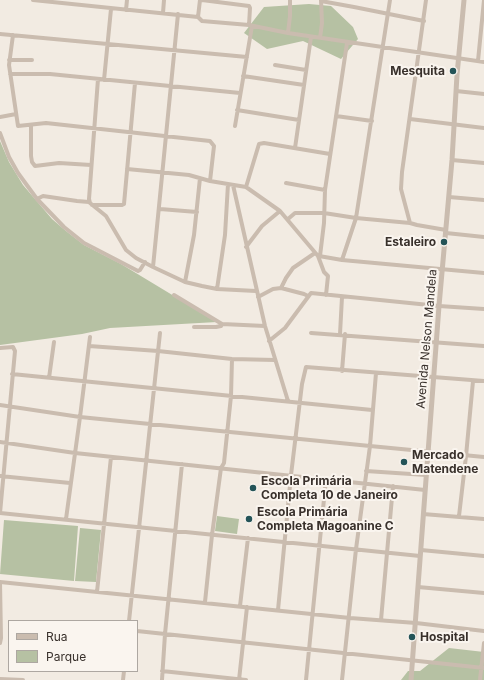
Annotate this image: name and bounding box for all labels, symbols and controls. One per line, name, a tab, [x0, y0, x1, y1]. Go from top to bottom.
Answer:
place label: Mesquita	[390, 64, 445, 78]
marker: Mesquita	[448, 66, 458, 76]
place label: Estaleiro	[385, 235, 436, 249]
marker: Estaleiro	[439, 237, 449, 247]
street label: Avenida Nelson Mandela	[414, 269, 440, 409]
place label: Mercado Matendene	[412, 448, 478, 476]
marker: Mercado Matendene	[399, 457, 409, 467]
place label: Escola Primária Completa 10 de Janeiro	[261, 474, 398, 502]
marker: Escola Primária Completa 10 de Janeiro	[248, 483, 258, 493]
place label: Escola Primária Completa Magoanine C	[257, 505, 394, 533]
marker: Escola Primária Completa Magoanine C	[244, 514, 254, 524]
legend	[8, 620, 138, 672]
text: Rua	[46, 629, 68, 644]
place label: Hospital	[420, 630, 469, 644]
marker: Hospital	[407, 632, 417, 642]
text: Parque	[46, 649, 86, 664]

